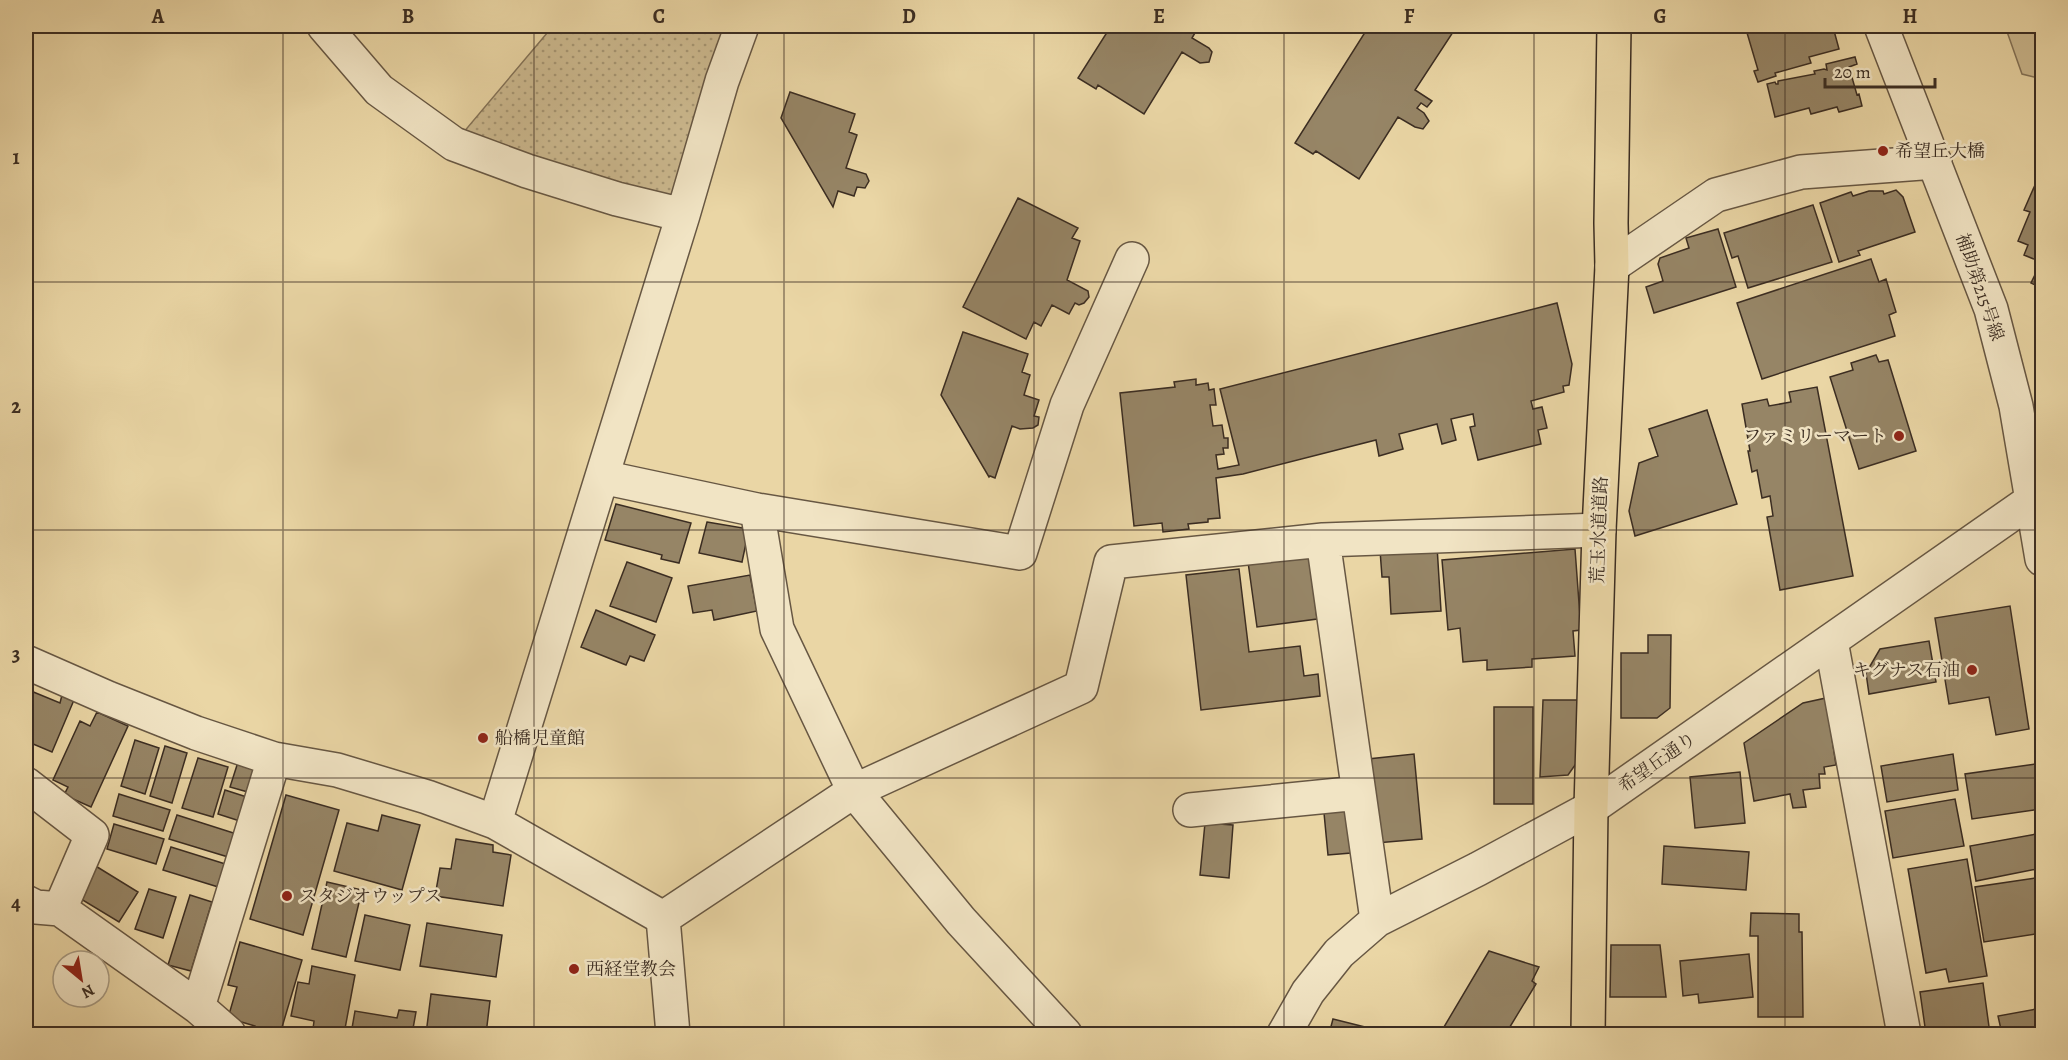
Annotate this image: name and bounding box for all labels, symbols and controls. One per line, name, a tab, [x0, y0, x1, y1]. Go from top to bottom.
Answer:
text: A	[151, 3, 165, 30]
text: B	[402, 3, 414, 30]
text: C	[653, 3, 665, 30]
text: D	[902, 3, 916, 30]
text: E	[1153, 3, 1165, 30]
text: F	[1404, 3, 1415, 30]
text: G	[1653, 3, 1667, 30]
text: H	[1903, 3, 1918, 30]
scale bar	[1825, 51, 1934, 89]
text: 20 m	[1834, 60, 1871, 84]
place label: 希望丘大橋	[1895, 139, 1985, 163]
text: 1	[12, 144, 20, 171]
marker: 希望丘大橋	[1876, 144, 1890, 158]
street label: 補助第215号線	[1950, 230, 2010, 344]
text: 2	[11, 393, 21, 420]
place label: ファミリーマート	[1743, 424, 1887, 448]
marker: ファミリーマート	[1892, 429, 1906, 443]
street label: 荒玉水道道路	[1585, 476, 1613, 584]
text: 3	[12, 641, 20, 668]
place label: キグナス石油	[1853, 658, 1960, 682]
marker: キグナス石油	[1965, 663, 1979, 677]
place label: 船橋児童館	[495, 726, 585, 750]
street label: 希望丘通り	[1613, 726, 1701, 798]
marker: 船橋児童館	[476, 731, 490, 745]
place label: スタジオウップス	[299, 884, 442, 908]
marker: スタジオウップス	[280, 889, 294, 903]
text: 4	[11, 890, 21, 917]
north arrow	[51, 949, 111, 1009]
place label: 西経堂教会	[586, 957, 676, 981]
marker: 西経堂教会	[567, 962, 581, 976]
text: N	[77, 979, 99, 1004]

